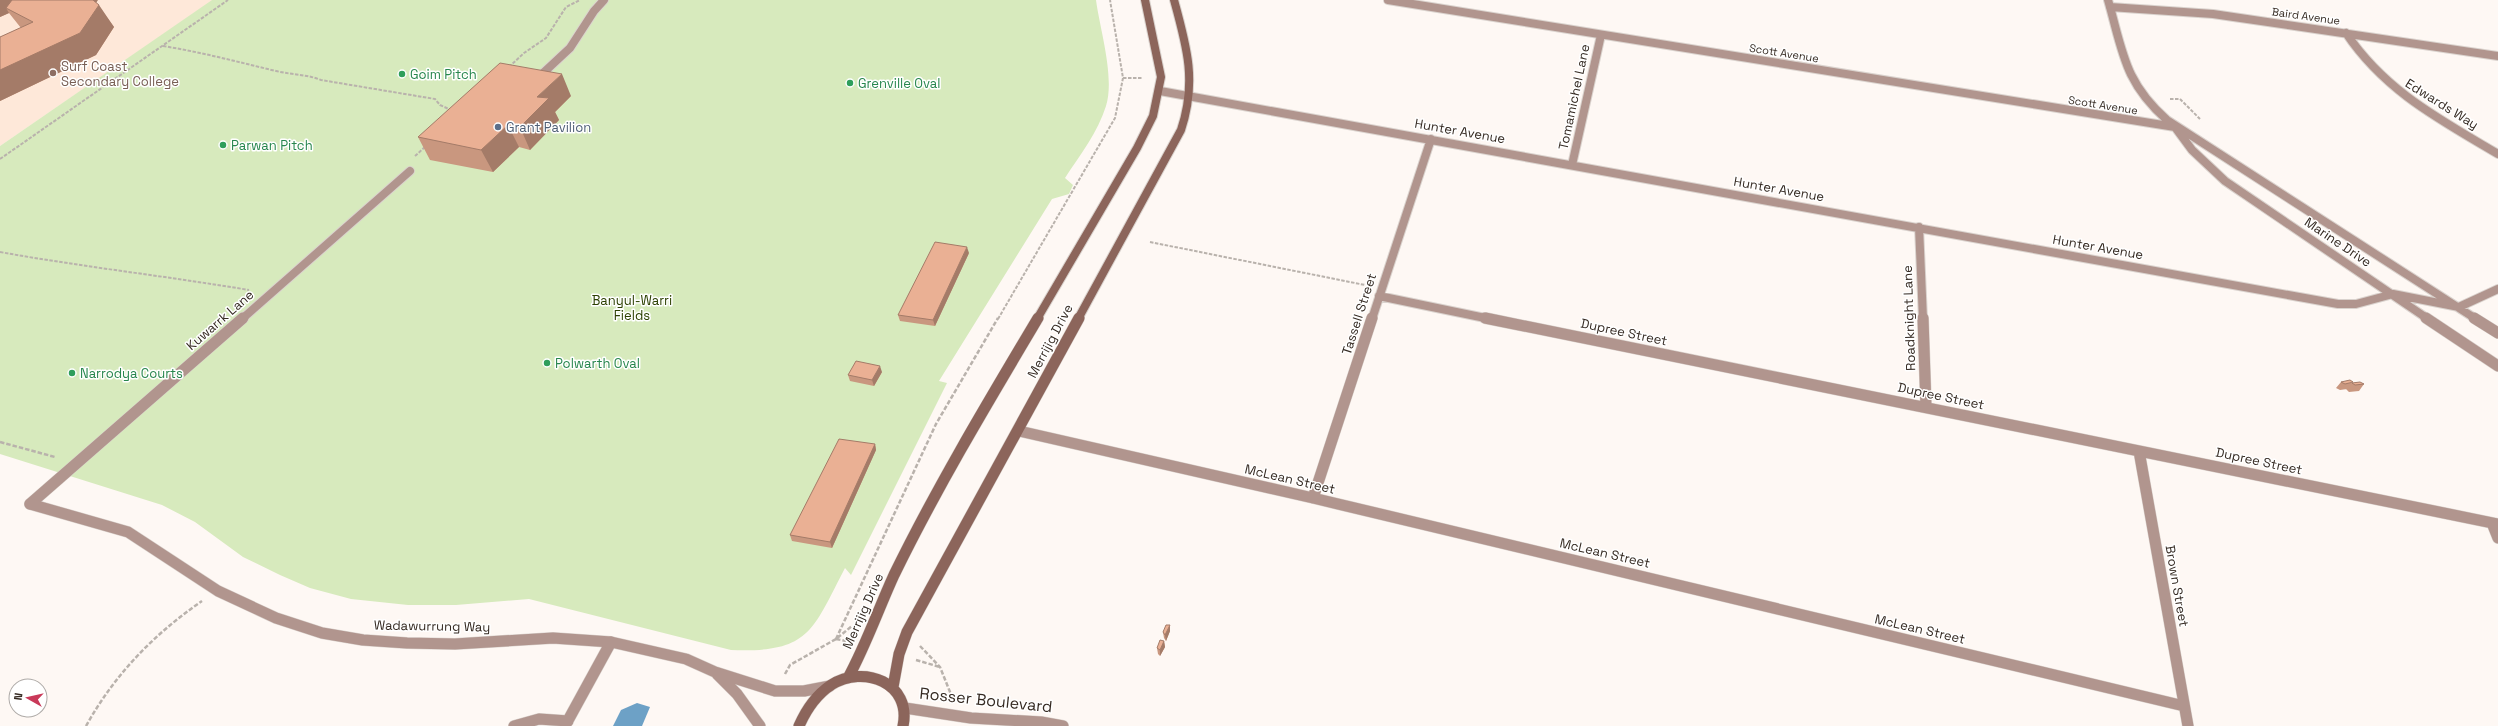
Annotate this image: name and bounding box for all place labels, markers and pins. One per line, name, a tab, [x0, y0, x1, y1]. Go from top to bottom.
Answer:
place label: Surf Coast Secondary College	[61, 58, 179, 90]
place label: Goim Pitch	[410, 66, 477, 83]
marker: Surf Coast Secondary College	[48, 68, 58, 78]
marker: Goim Pitch	[397, 69, 407, 79]
place label: Grenville Oval	[858, 75, 940, 92]
marker: Grenville Oval	[845, 78, 855, 88]
place label: Grant Pavilion	[506, 119, 591, 136]
marker: Grant Pavilion	[493, 122, 503, 132]
place label: Parwan Pitch	[231, 137, 313, 154]
marker: Parwan Pitch	[218, 140, 228, 150]
place label: Polwarth Oval	[555, 355, 640, 372]
marker: Polwarth Oval	[542, 358, 552, 368]
place label: Narrodya Courts	[80, 365, 183, 382]
marker: Narrodya Courts	[67, 368, 77, 378]

